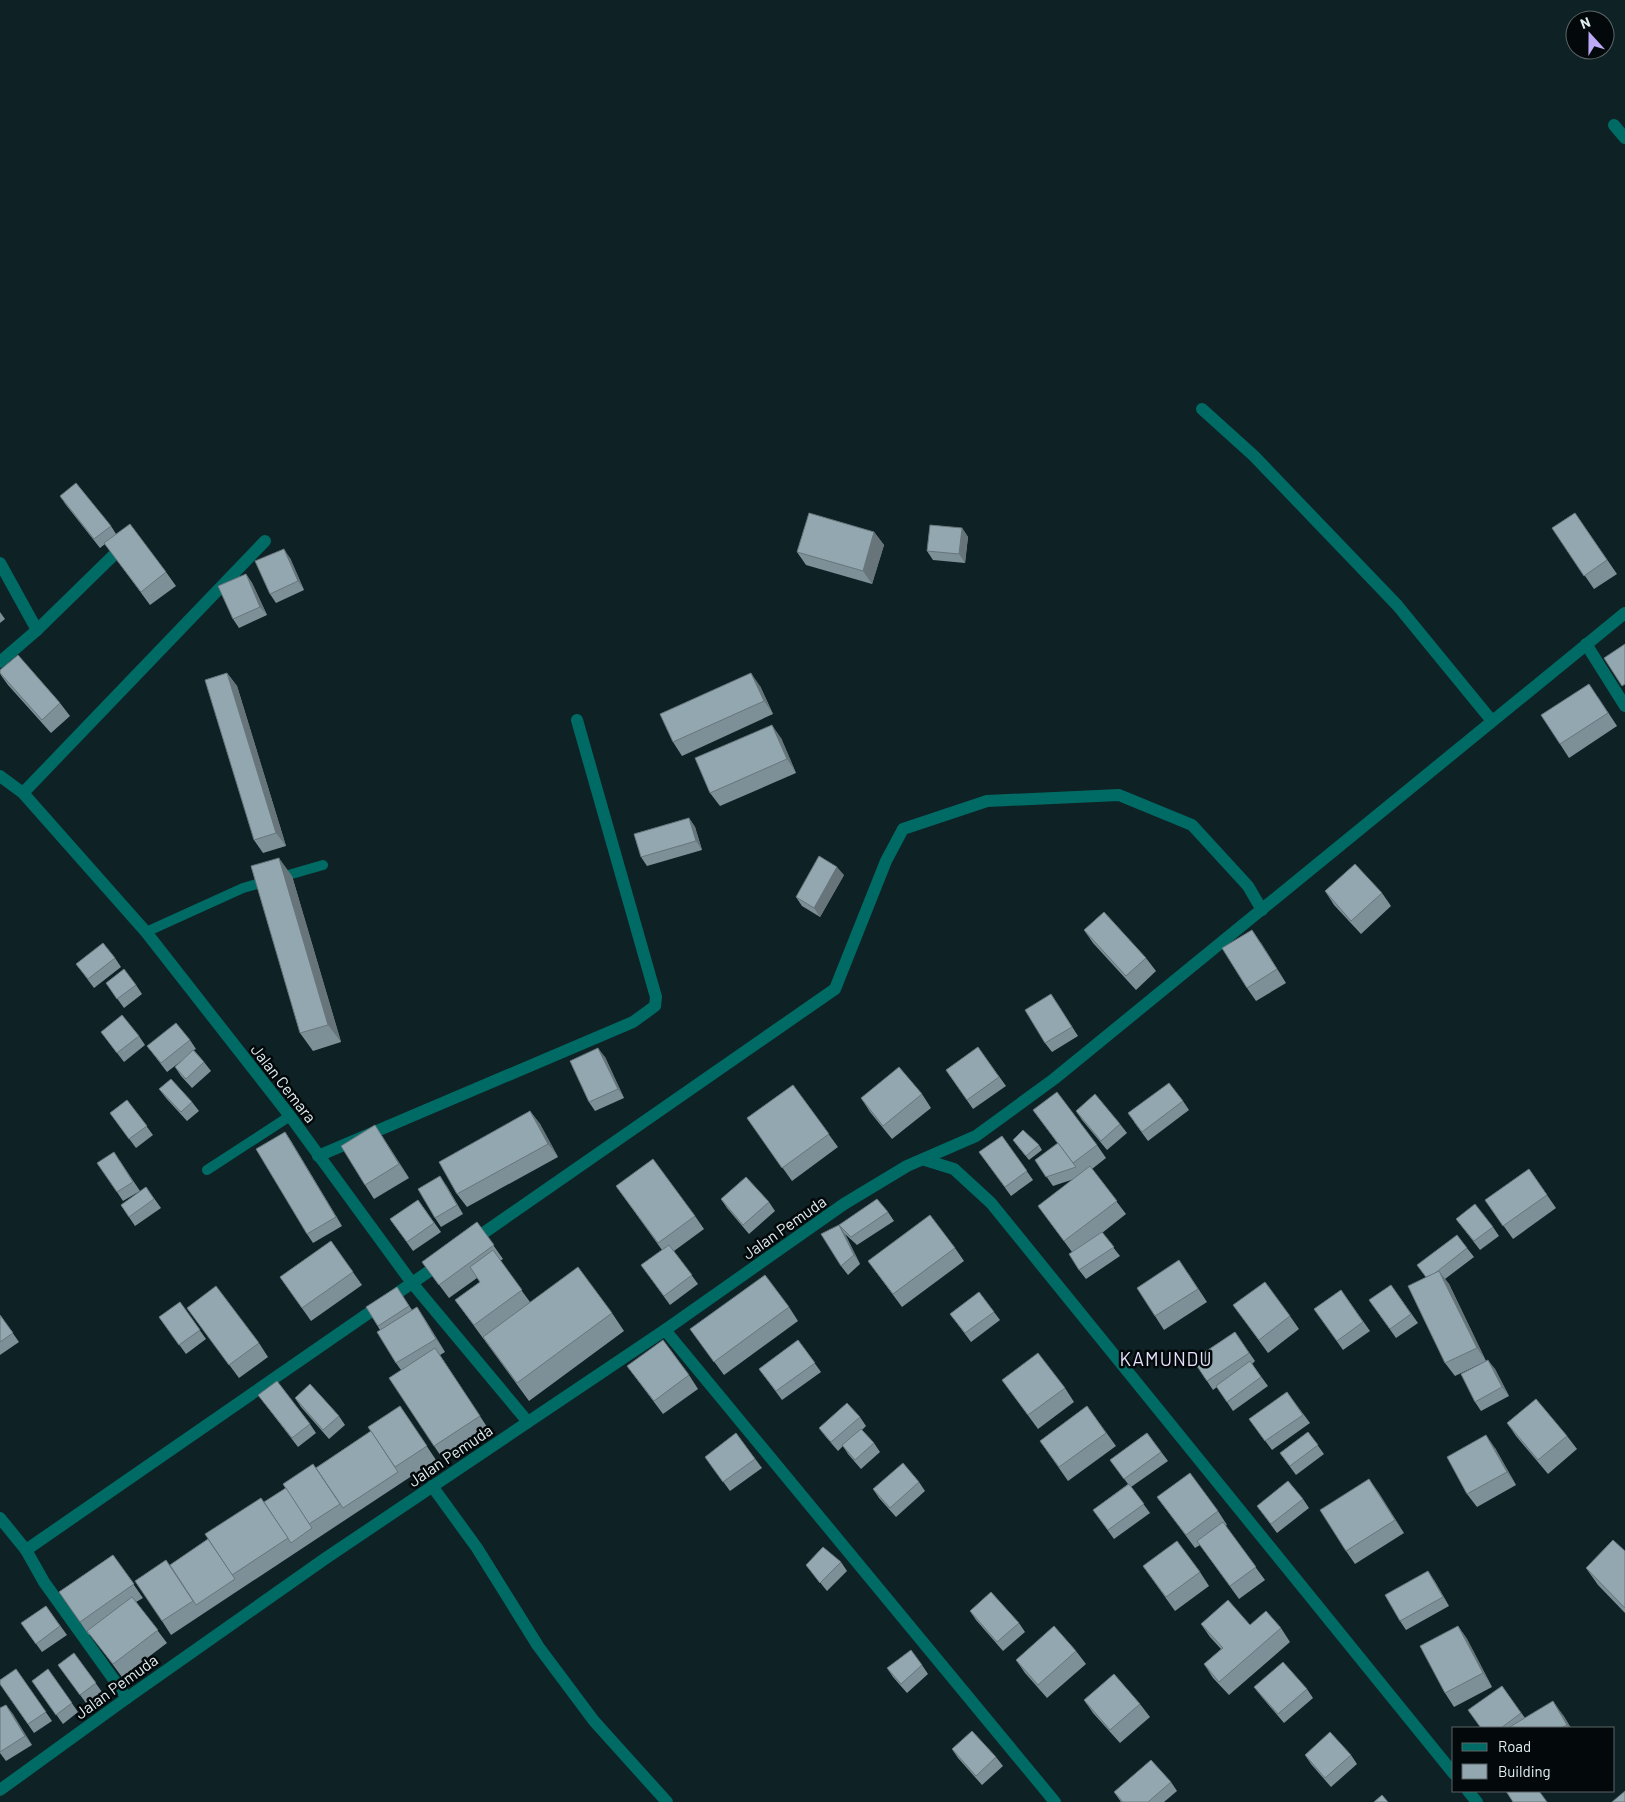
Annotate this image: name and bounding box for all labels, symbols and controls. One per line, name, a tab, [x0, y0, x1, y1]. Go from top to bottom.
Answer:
north arrow	[1565, 10, 1615, 60]
text: N	[1578, 13, 1593, 32]
street label: Jalan Cemara	[247, 1040, 321, 1126]
street label: Jalan Pemuda	[739, 1191, 829, 1263]
district label: KAMUNDU	[1119, 1347, 1213, 1370]
street label: Jalan Pemuda	[404, 1420, 496, 1490]
street label: Jalan Pemuda	[71, 1650, 161, 1722]
legend	[1452, 1727, 1615, 1792]
text: Road	[1498, 1737, 1531, 1755]
text: Building	[1498, 1762, 1551, 1780]

